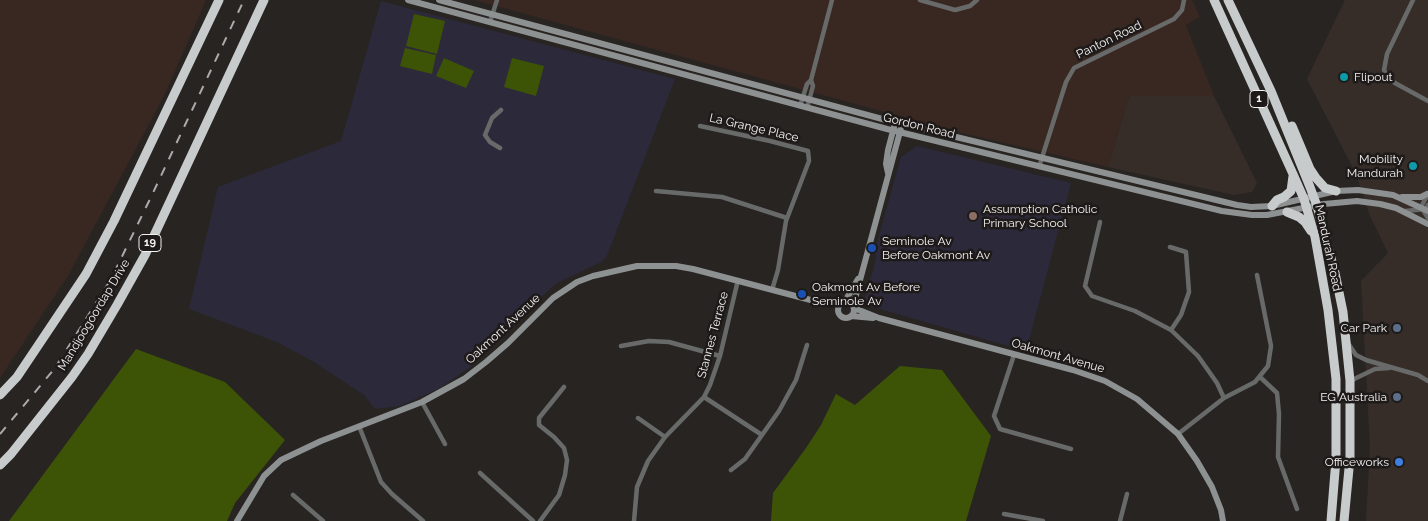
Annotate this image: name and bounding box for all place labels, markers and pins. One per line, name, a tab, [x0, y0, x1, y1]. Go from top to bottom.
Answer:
place label: Flipout	[1354, 70, 1393, 84]
marker: Flipout	[1338, 71, 1350, 83]
place label: Mobility Mandurah	[1347, 152, 1403, 180]
marker: Mobility Mandurah	[1407, 160, 1419, 172]
place label: Assumption Catholic Primary School	[983, 202, 1097, 230]
marker: Assumption Catholic Primary School	[967, 210, 979, 222]
place label: Seminole Av Before Oakmont Av	[882, 234, 990, 262]
marker: Seminole Av Before Oakmont Av	[866, 242, 878, 254]
place label: Oakmont Av Before Seminole Av	[812, 280, 920, 308]
marker: Oakmont Av Before Seminole Av	[796, 288, 808, 300]
place label: Car Park	[1340, 321, 1387, 335]
marker: Car Park	[1391, 322, 1403, 334]
place label: EG Australia	[1320, 390, 1387, 404]
marker: EG Australia	[1391, 391, 1403, 403]
place label: Officeworks	[1325, 455, 1389, 469]
marker: Officeworks	[1393, 456, 1405, 468]

